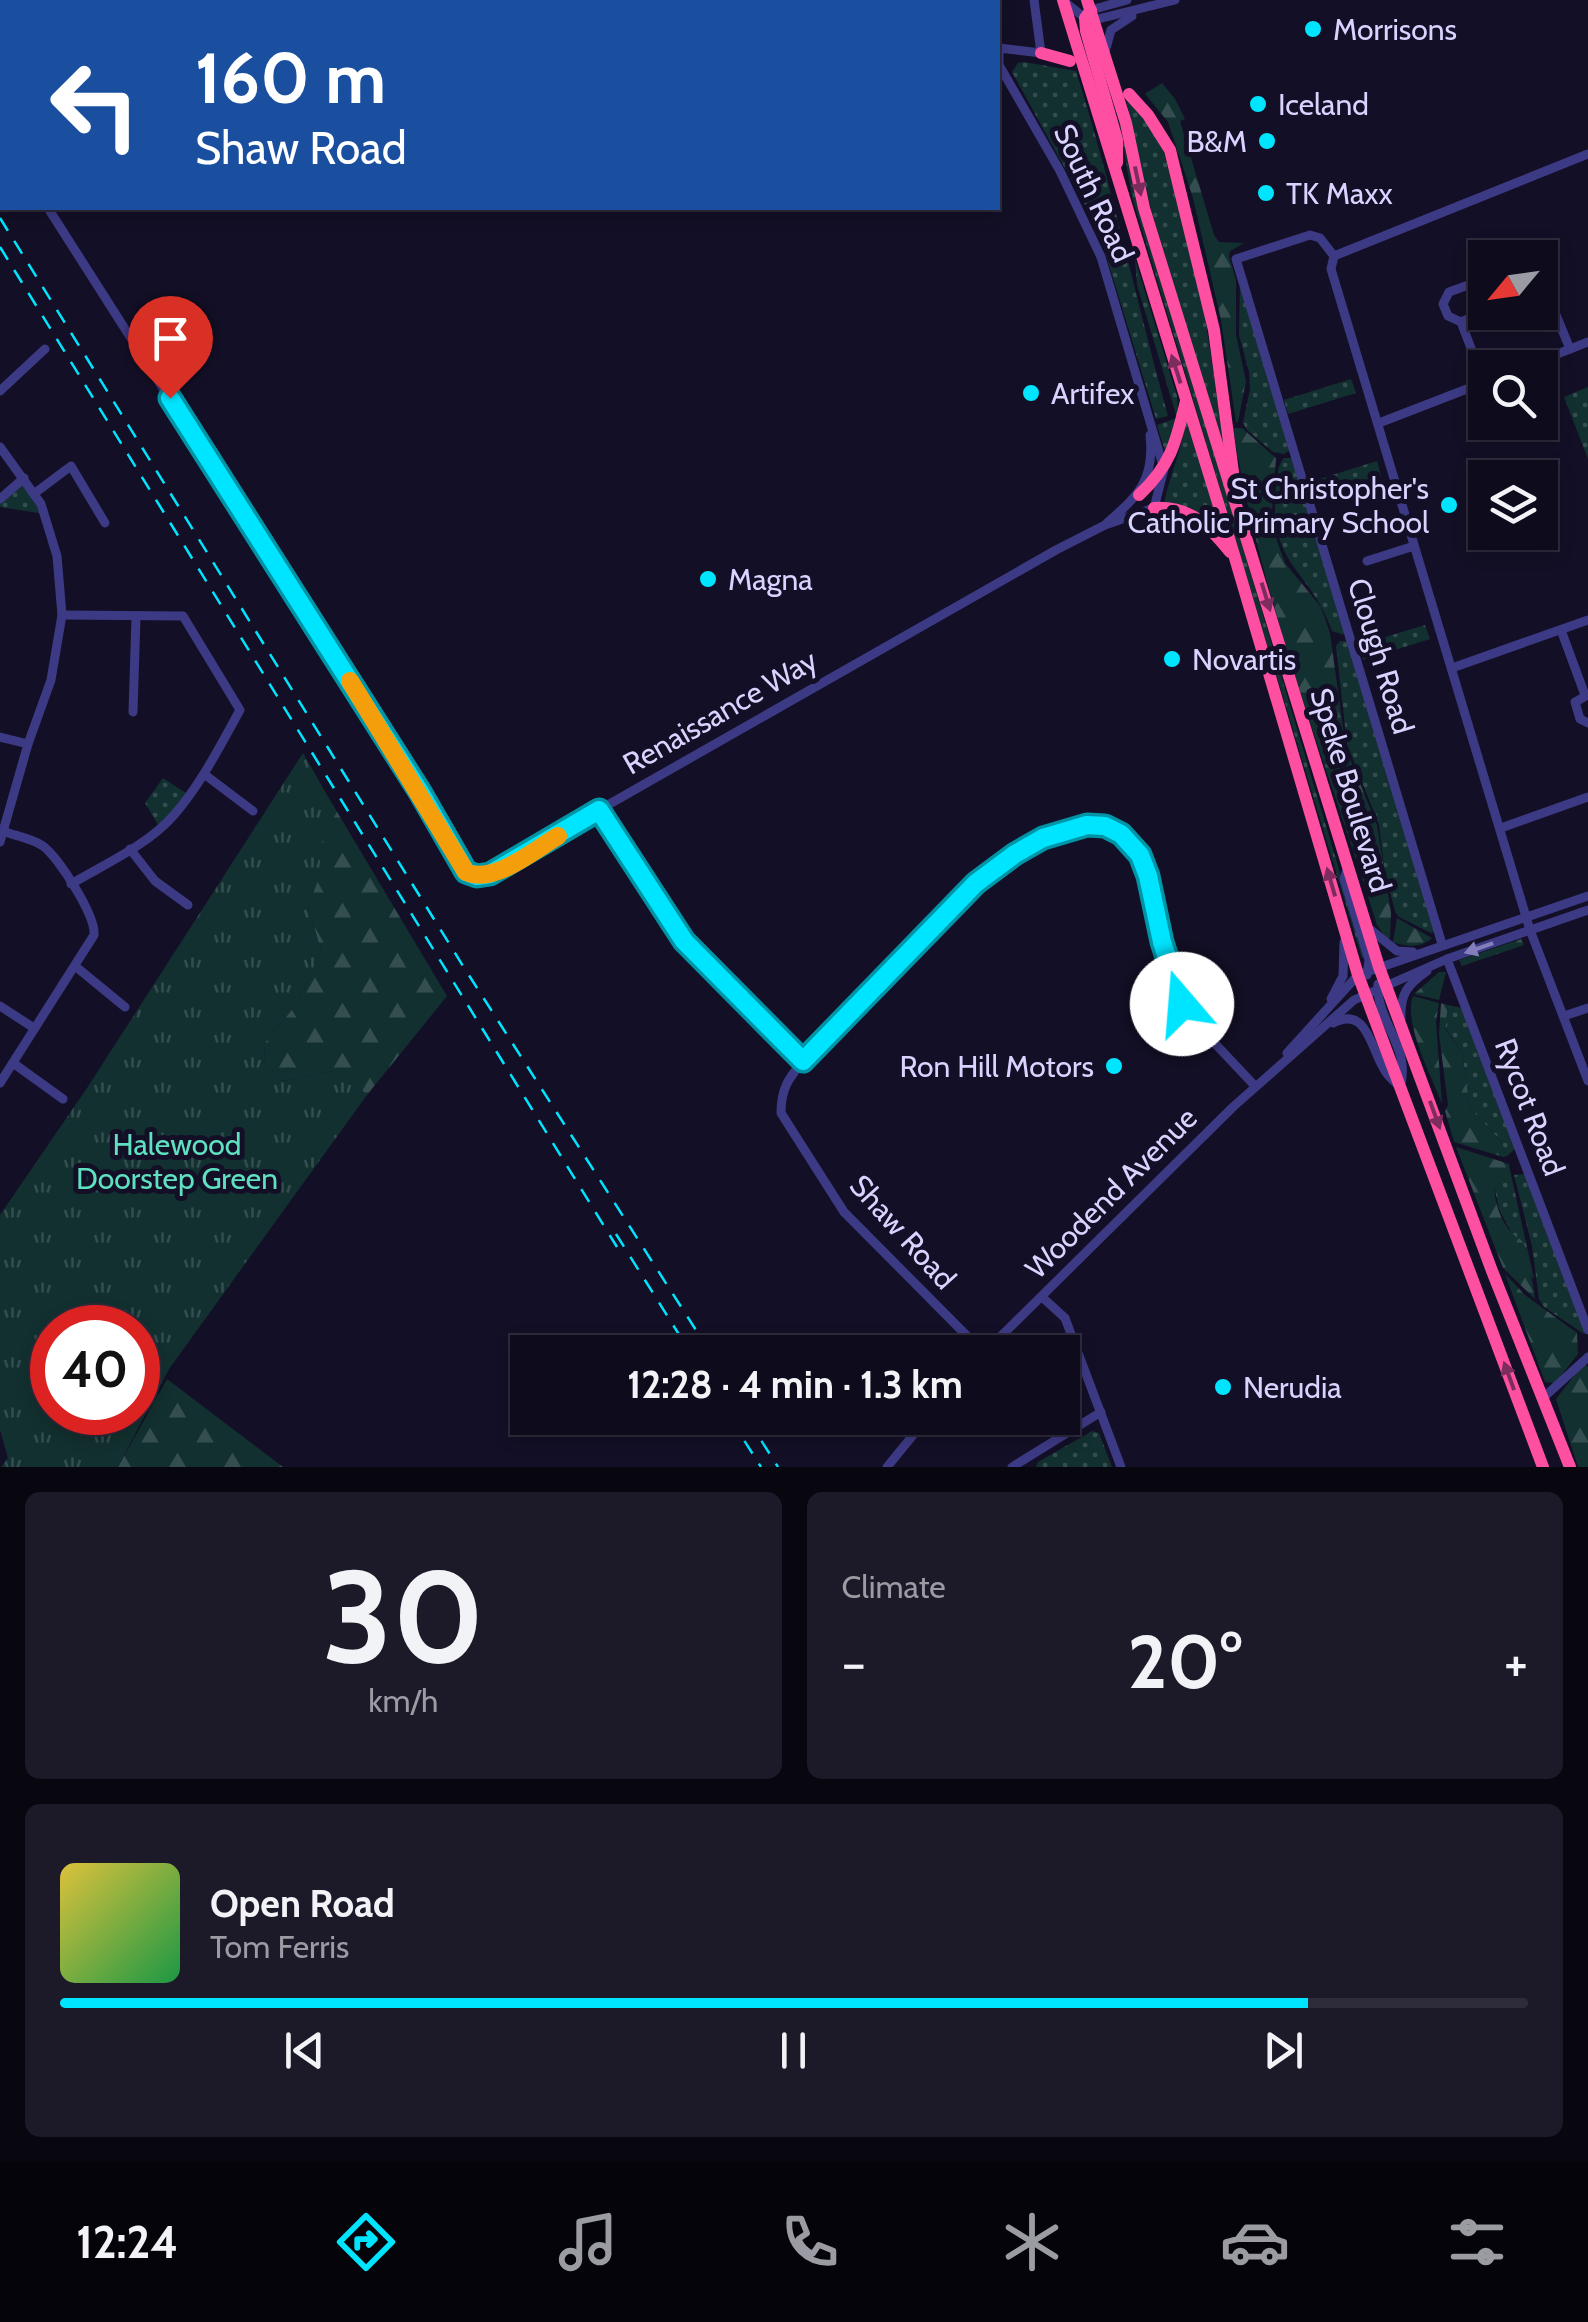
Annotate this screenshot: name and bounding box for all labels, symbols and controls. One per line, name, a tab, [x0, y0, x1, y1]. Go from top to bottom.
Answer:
place label: Morrisons	[1333, 11, 1457, 48]
marker: Morrisons	[1302, 18, 1324, 40]
text: 160 m	[195, 35, 386, 121]
icon: left	[30, 40, 160, 170]
place label: Iceland	[1278, 86, 1369, 123]
marker: Iceland	[1247, 93, 1269, 115]
street label: South Road	[1046, 118, 1142, 268]
text: Shaw Road	[195, 121, 407, 175]
place label: B&M	[1186, 123, 1247, 160]
marker: B&M	[1256, 130, 1278, 152]
one-way arrow	[1131, 166, 1146, 197]
place label: TK Maxx	[1286, 175, 1393, 212]
marker: TK Maxx	[1255, 182, 1277, 204]
north arrow	[1468, 240, 1558, 330]
map controls	[1468, 240, 1558, 550]
pin	[128, 296, 213, 399]
icon: arrive	[143, 311, 198, 366]
button: search	[1468, 350, 1558, 440]
one-way arrow	[1168, 354, 1183, 384]
place label: Artifex	[1051, 375, 1135, 412]
marker: Artifex	[1020, 382, 1042, 404]
button: layers	[1468, 460, 1558, 550]
place label: St Christopher's Catholic Primary School	[1127, 470, 1429, 541]
marker: St Christopher's Catholic Primary School	[1438, 494, 1460, 516]
place label: Magna	[728, 561, 813, 598]
marker: Magna	[697, 568, 719, 590]
street label: Clough Road	[1340, 574, 1422, 738]
one-way arrow	[1259, 582, 1274, 613]
street label: Renaissance Way	[616, 641, 824, 783]
place label: Novartis	[1192, 641, 1296, 678]
marker: Novartis	[1161, 648, 1183, 670]
street label: Speke Boulevard	[1302, 684, 1400, 896]
one-way arrow	[1323, 866, 1338, 896]
one-way arrow	[1464, 941, 1494, 956]
position arrow	[1130, 952, 1234, 1056]
street label: Rycot Road	[1487, 1033, 1573, 1181]
place label: Ron Hill Motors	[900, 1048, 1094, 1085]
marker: Ron Hill Motors	[1103, 1055, 1125, 1077]
street label: Woodend Avenue	[1017, 1099, 1205, 1287]
one-way arrow	[1428, 1100, 1443, 1130]
park label: Halewood Doorstep Green	[76, 1126, 278, 1197]
street label: Shaw Road	[842, 1167, 964, 1297]
speed limit sign: 40	[30, 1305, 160, 1435]
one-way arrow	[1501, 1360, 1516, 1390]
text: 12:28 · 4 min · 1.3 km	[627, 1361, 963, 1408]
place label: Nerudia	[1243, 1369, 1342, 1406]
marker: Nerudia	[1212, 1376, 1234, 1398]
text: 30	[322, 1537, 484, 1695]
text: Climate	[842, 1567, 946, 1606]
text: 20°	[1128, 1616, 1242, 1707]
text: −	[842, 1629, 866, 1696]
text: +	[1504, 1629, 1528, 1696]
text: km/h	[368, 1681, 438, 1720]
text: Open Road	[210, 1880, 395, 1927]
text: Tom Ferris	[210, 1927, 349, 1966]
icon: previous	[277, 2023, 332, 2078]
icon: pause	[766, 2023, 821, 2078]
icon: next	[1256, 2023, 1311, 2078]
icon: directions	[331, 2207, 401, 2277]
icon: music	[553, 2207, 623, 2277]
icon: phone	[775, 2207, 845, 2277]
icon: climate	[997, 2207, 1067, 2277]
icon: car	[1220, 2207, 1290, 2277]
icon: filters	[1442, 2207, 1512, 2277]
text: 12:24	[76, 2215, 178, 2269]

